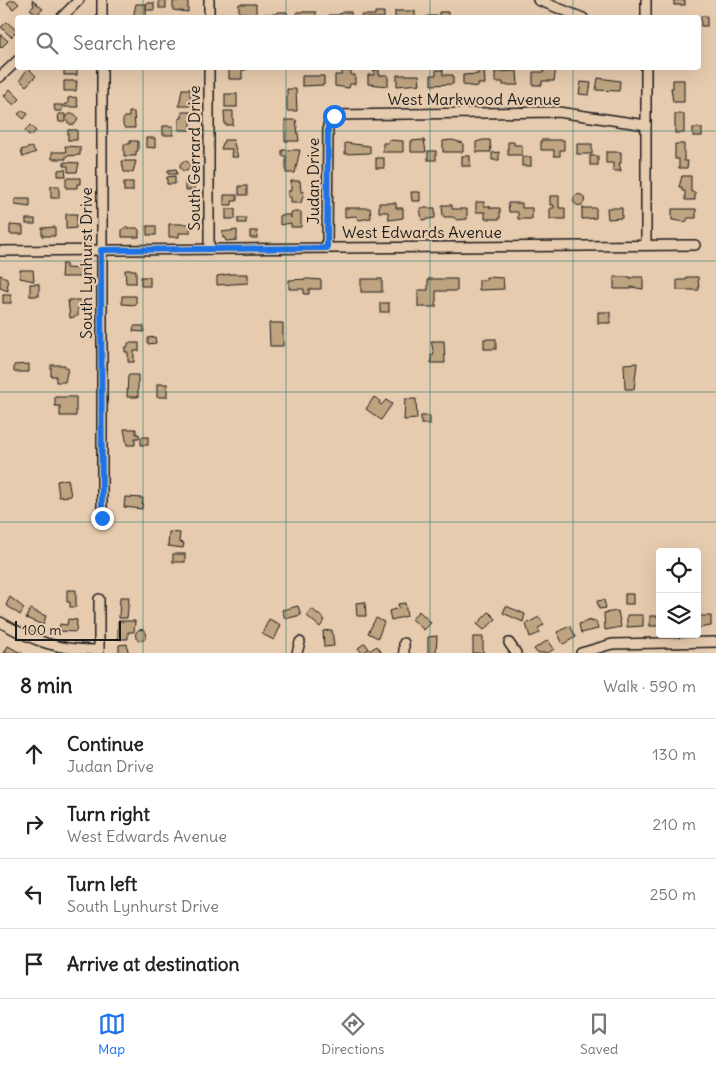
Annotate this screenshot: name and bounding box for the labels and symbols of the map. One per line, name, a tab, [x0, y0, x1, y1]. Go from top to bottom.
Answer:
street label: South Gerrard Drive	[184, 85, 204, 231]
street label: West Markwood Avenue	[387, 89, 561, 109]
route start	[323, 105, 346, 128]
street label: Judan Drive	[303, 138, 323, 224]
street label: South Lynhurst Drive	[76, 187, 96, 339]
street label: West Edwards Avenue	[342, 222, 502, 242]
route end	[91, 507, 114, 530]
scale bar	[15, 618, 121, 641]

